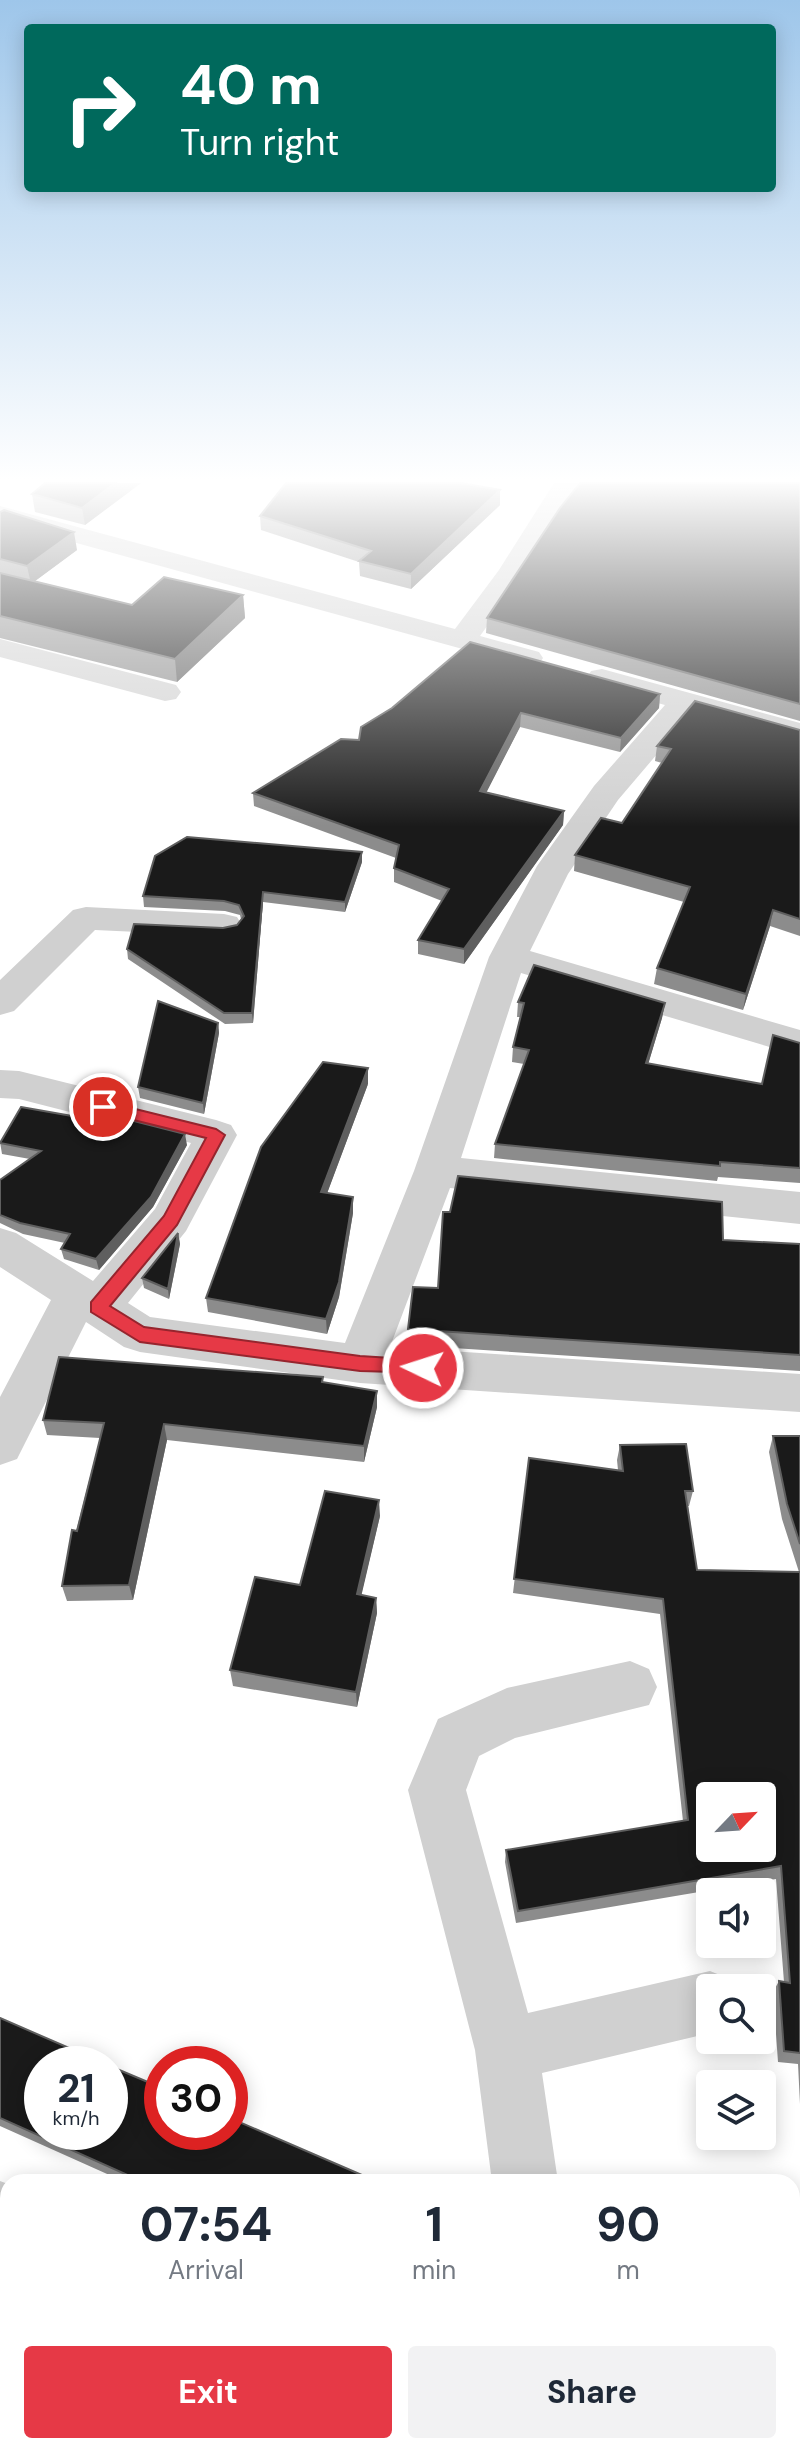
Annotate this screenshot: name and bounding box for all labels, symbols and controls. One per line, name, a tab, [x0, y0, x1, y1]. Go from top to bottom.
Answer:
text: 40 m	[180, 48, 322, 121]
icon: right	[48, 56, 152, 160]
text: Turn right	[180, 119, 339, 166]
pin	[69, 1073, 137, 1141]
icon: arrive	[81, 1085, 125, 1129]
position arrow	[381, 1326, 465, 1410]
north arrow	[696, 1782, 776, 1862]
map controls	[696, 1782, 776, 2150]
button: sound	[696, 1878, 776, 1958]
button: search	[696, 1974, 776, 2054]
speed limit sign: 30	[144, 2046, 248, 2150]
text: 21	[57, 2062, 95, 2114]
button: layers	[696, 2070, 776, 2150]
text: km/h	[52, 2105, 100, 2131]
text: 07:54	[140, 2193, 272, 2256]
text: 1	[425, 2193, 443, 2256]
text: 90	[596, 2193, 660, 2256]
text: Arrival	[168, 2253, 244, 2287]
text: min	[412, 2253, 456, 2287]
text: m	[617, 2253, 640, 2287]
button: Exit	[24, 2346, 392, 2438]
button: Share	[408, 2346, 776, 2438]

